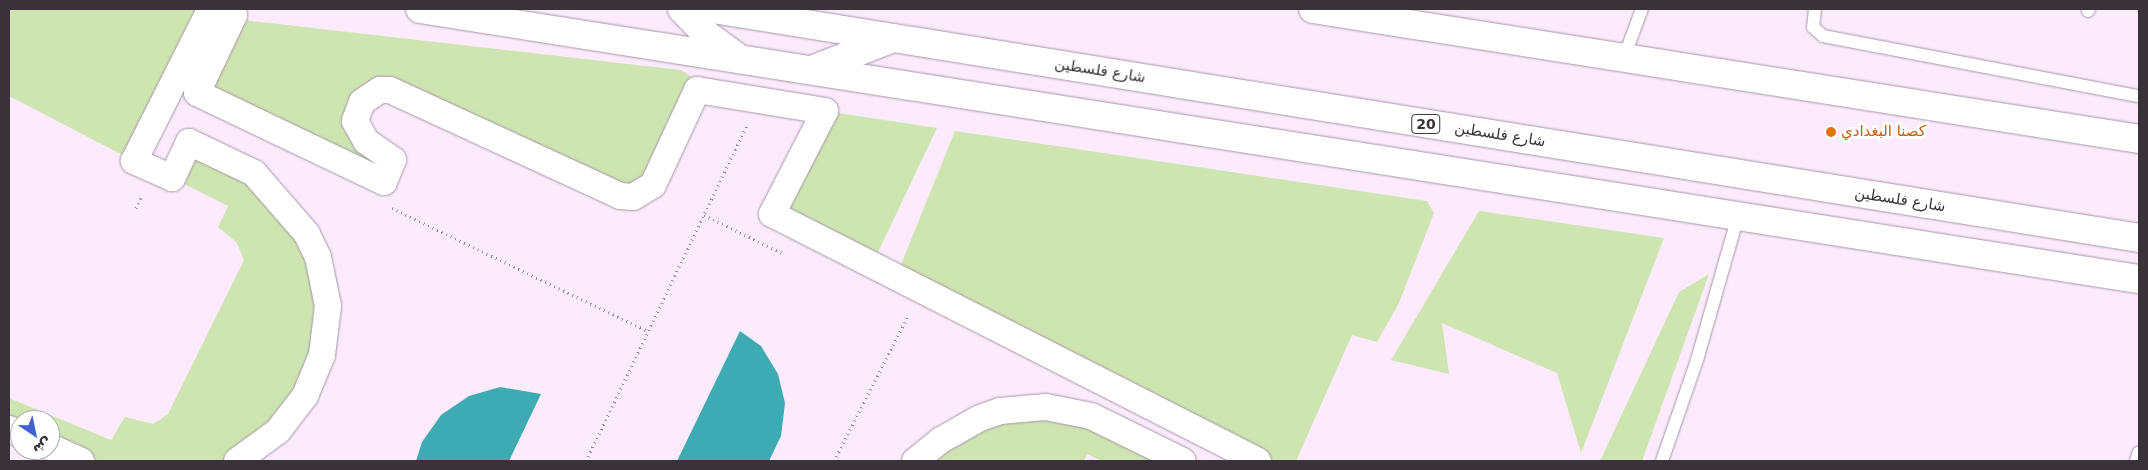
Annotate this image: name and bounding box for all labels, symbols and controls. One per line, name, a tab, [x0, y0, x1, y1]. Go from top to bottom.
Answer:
street label: شارع فلسطين	[1053, 55, 1147, 87]
road number: 20	[1411, 112, 1441, 136]
street label: شارع فلسطين	[1453, 119, 1547, 151]
place label: كصنا البغدادي	[1841, 123, 1926, 141]
marker: كصنا البغدادي	[1825, 126, 1837, 138]
street label: شارع فلسطين	[1853, 184, 1947, 216]
north arrow	[10, 410, 60, 460]
text: ش	[30, 435, 55, 459]

